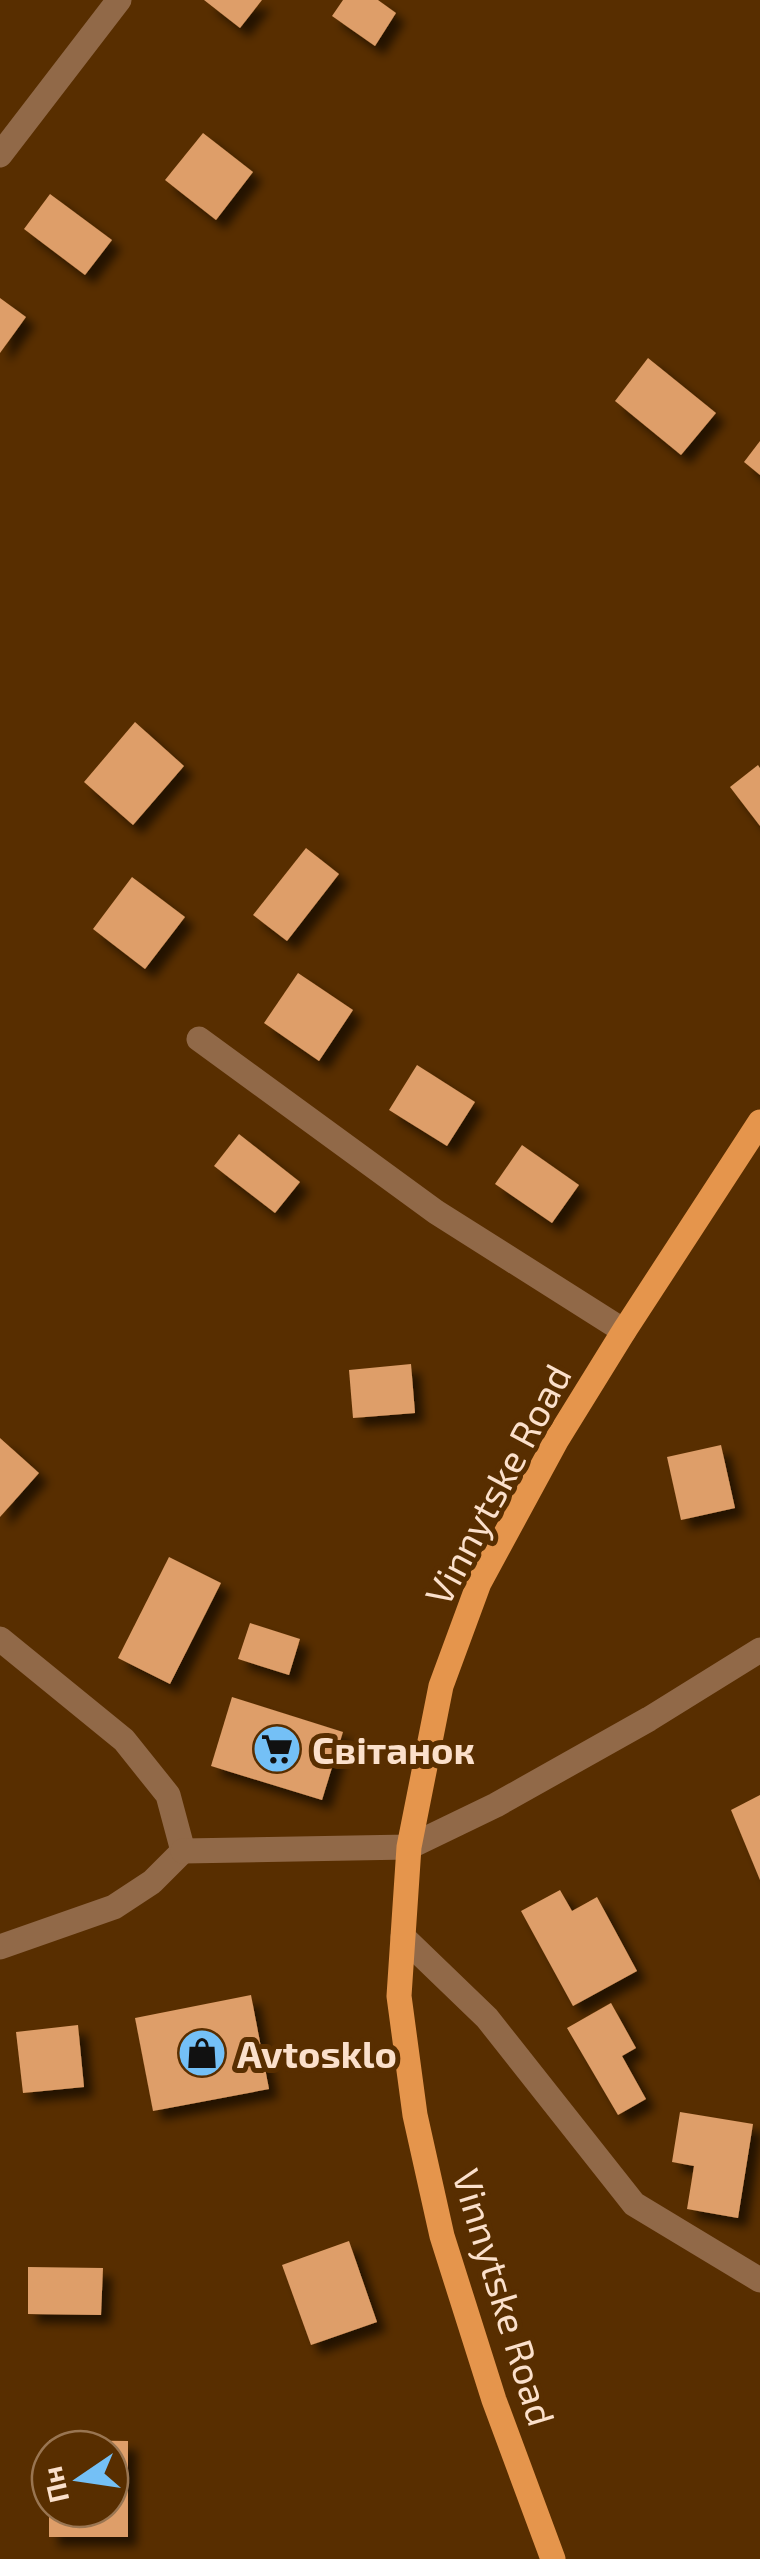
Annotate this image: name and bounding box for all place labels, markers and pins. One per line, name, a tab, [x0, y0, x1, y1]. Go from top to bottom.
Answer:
supermarket icon: Світанок	[251, 1723, 303, 1775]
place label: Світанок	[312, 1726, 475, 1772]
shop icon: Avtosklo	[176, 2027, 228, 2079]
place label: Avtosklo	[237, 2030, 397, 2076]

